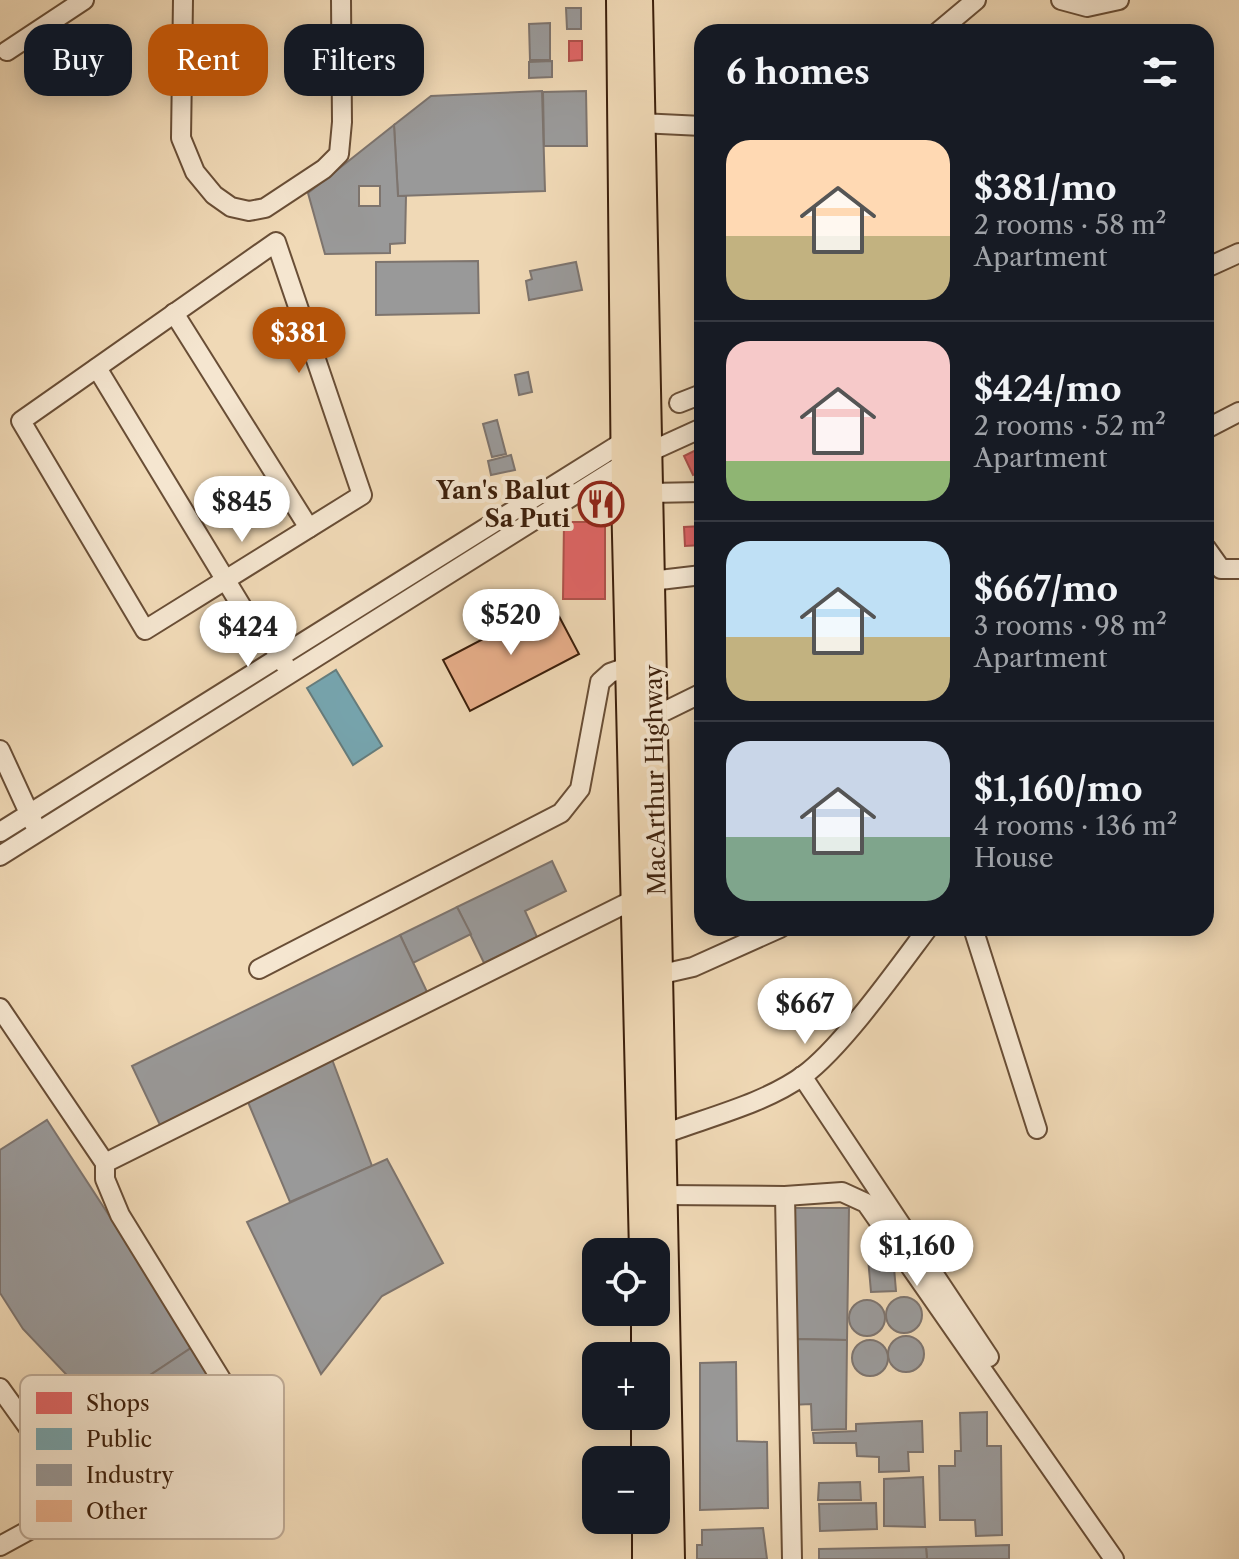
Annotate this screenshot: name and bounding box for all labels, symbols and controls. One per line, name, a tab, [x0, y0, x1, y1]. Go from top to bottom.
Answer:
chip: Buy	[24, 24, 132, 96]
chip: Rent	[148, 24, 268, 96]
chip: Filters	[284, 24, 424, 96]
icon: filters	[1138, 50, 1182, 94]
text: 6 homes	[726, 51, 870, 93]
text: $381/mo	[974, 167, 1117, 209]
icon: home	[790, 172, 886, 268]
text: 2 rooms · 58 m²	[974, 209, 1166, 241]
text: Apartment	[974, 241, 1107, 273]
pin: $381	[252, 307, 346, 375]
text: $381	[271, 317, 327, 349]
text: $424/mo	[974, 368, 1122, 410]
icon: home	[790, 373, 886, 469]
text: 2 rooms · 52 m²	[974, 410, 1166, 442]
text: Apartment	[974, 442, 1107, 474]
pin: $845	[195, 476, 289, 544]
place label: Yan's Balut Sa Puti	[436, 476, 570, 533]
restaurant icon: Yan's Balut Sa Puti	[577, 480, 625, 528]
text: $845	[212, 486, 272, 518]
text: $667/mo	[974, 568, 1118, 610]
icon: home	[790, 573, 886, 669]
pin: $520	[464, 589, 558, 657]
text: $520	[481, 599, 541, 631]
pin: $424	[201, 601, 295, 669]
text: 3 rooms · 98 m²	[974, 610, 1167, 642]
text: $424	[218, 611, 278, 643]
text: Apartment	[974, 642, 1107, 674]
street label: MacArthur Highway	[638, 664, 672, 896]
text: $1,160/mo	[974, 768, 1143, 810]
icon: home	[790, 773, 886, 869]
text: 4 rooms · 136 m²	[974, 810, 1177, 842]
text: House	[974, 842, 1054, 874]
pin: $667	[758, 978, 852, 1046]
text: $667	[776, 988, 834, 1020]
pin: $1,160	[852, 1220, 982, 1288]
text: $1,160	[878, 1230, 956, 1262]
map controls	[582, 1238, 670, 1534]
button: locate	[582, 1238, 670, 1326]
button: +	[582, 1342, 670, 1430]
legend	[20, 1375, 284, 1539]
text: Shops	[86, 1390, 150, 1417]
text: Public	[86, 1426, 152, 1453]
button: −	[582, 1446, 670, 1534]
text: Industry	[86, 1462, 174, 1489]
text: Other	[86, 1498, 147, 1525]

